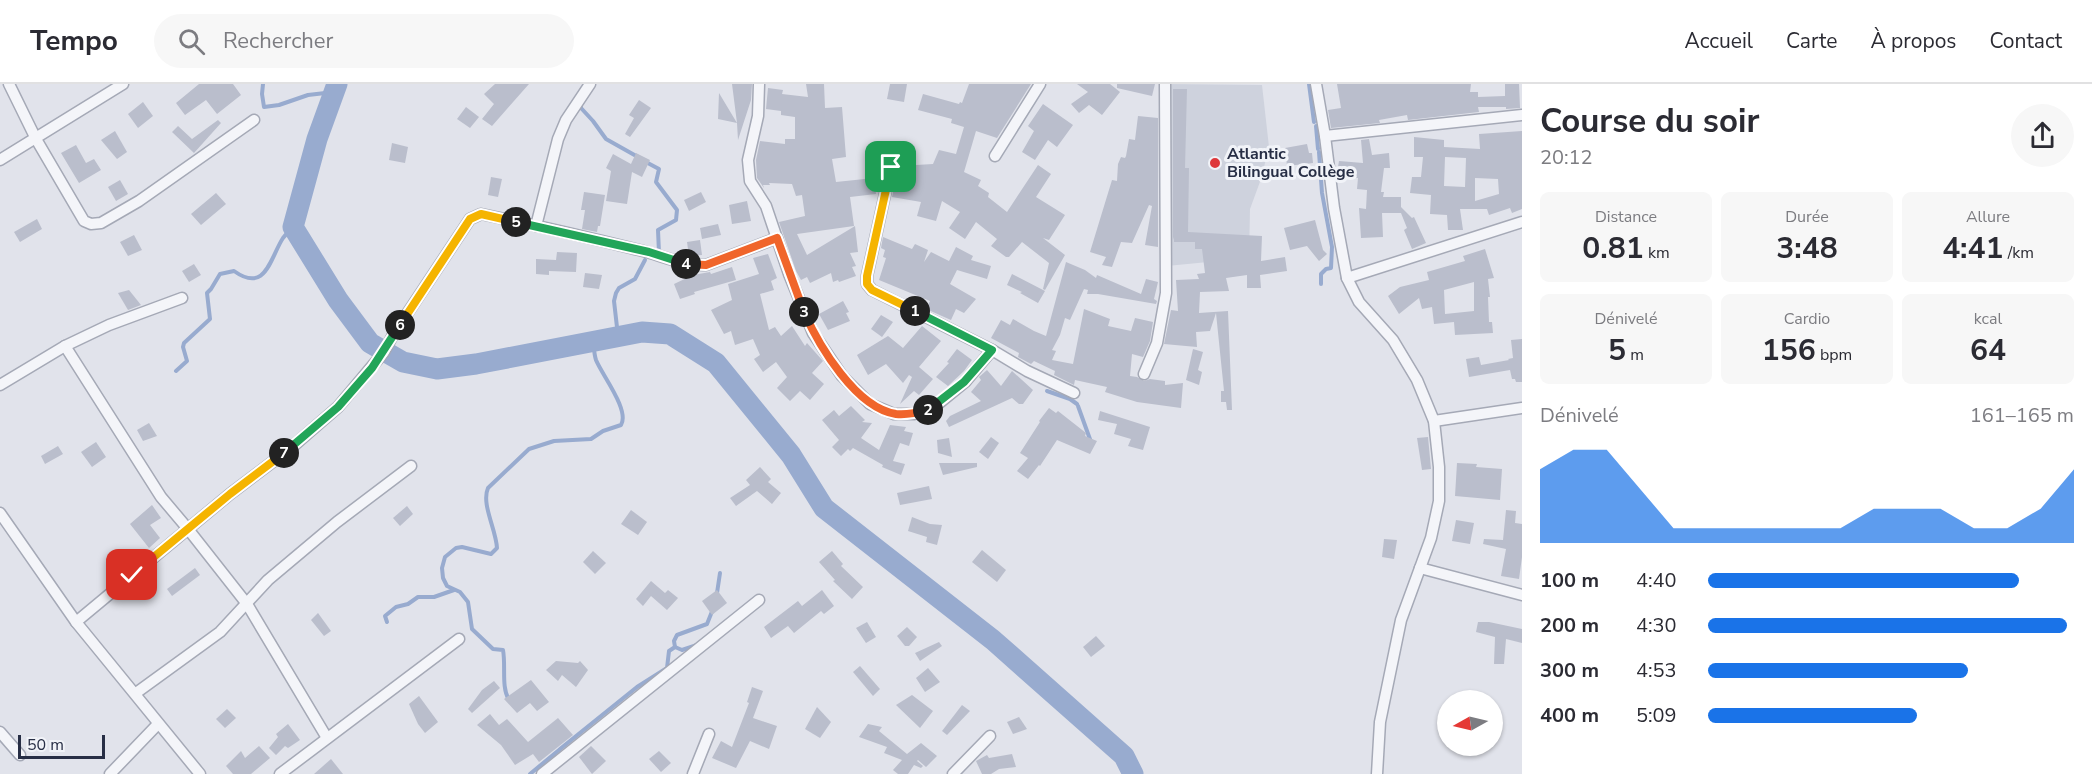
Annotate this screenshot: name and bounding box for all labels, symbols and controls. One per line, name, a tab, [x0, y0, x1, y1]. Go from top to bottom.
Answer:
search box	[154, 14, 574, 68]
text: Tempo	[30, 22, 118, 60]
icon: search	[175, 25, 208, 58]
text: Rechercher	[223, 26, 333, 56]
text: Accueil	[1684, 27, 1753, 55]
text: Carte	[1786, 27, 1837, 55]
text: À propos	[1870, 27, 1956, 55]
text: Contact	[1989, 27, 2062, 55]
text: Course du soir	[1540, 99, 1759, 144]
button: share	[2011, 104, 2074, 167]
pin	[865, 141, 916, 192]
place label: Atlantic Bilingual Collège	[1227, 143, 1355, 183]
text: 20:12	[1540, 144, 1593, 171]
icon: arrive	[874, 150, 907, 183]
marker: Atlantic Bilingual Collège	[1208, 156, 1222, 170]
text: Distance	[1595, 206, 1657, 228]
text: Durée	[1785, 206, 1829, 228]
text: Allure	[1966, 206, 2010, 228]
pin: 5	[501, 207, 531, 237]
text: 5	[511, 211, 521, 233]
text: 0.81	[1582, 228, 1644, 269]
text: 3:48	[1776, 228, 1838, 269]
text: 4:41	[1942, 228, 2004, 269]
text: km	[1644, 242, 1670, 264]
text: /km	[2004, 242, 2034, 264]
pin: 4	[671, 249, 701, 279]
text: 4	[681, 253, 691, 275]
pin: 1	[900, 296, 930, 326]
pin: 3	[789, 297, 819, 327]
text: 1	[910, 300, 920, 322]
text: 3	[799, 301, 809, 323]
text: Dénivelé	[1595, 308, 1658, 330]
text: Cardio	[1784, 308, 1830, 330]
text: kcal	[1974, 308, 2002, 330]
pin: 6	[385, 310, 415, 340]
text: 6	[395, 314, 405, 336]
text: 5	[1608, 330, 1626, 371]
text: 156	[1762, 330, 1816, 371]
text: 64	[1970, 330, 2006, 371]
text: m	[1626, 344, 1644, 366]
text: bpm	[1816, 344, 1852, 366]
pin: 2	[913, 395, 943, 425]
text: 2	[923, 399, 933, 421]
text: Dénivelé	[1540, 402, 1619, 429]
text: 161–165 m	[1970, 402, 2074, 429]
pin: 7	[269, 438, 299, 468]
text: 7	[279, 442, 289, 464]
pin	[106, 549, 157, 600]
icon: check	[115, 558, 148, 591]
text: 100 m	[1540, 567, 1599, 594]
text: 4:40	[1636, 567, 1677, 594]
text: 200 m	[1540, 612, 1599, 639]
text: 4:30	[1636, 612, 1677, 639]
text: 300 m	[1540, 657, 1599, 684]
text: 4:53	[1636, 657, 1677, 684]
north arrow	[1437, 690, 1503, 756]
map controls	[1437, 690, 1503, 756]
text: 400 m	[1540, 702, 1599, 729]
text: 5:09	[1636, 702, 1677, 729]
scale bar	[18, 732, 105, 760]
text: 50 m	[27, 734, 64, 756]

